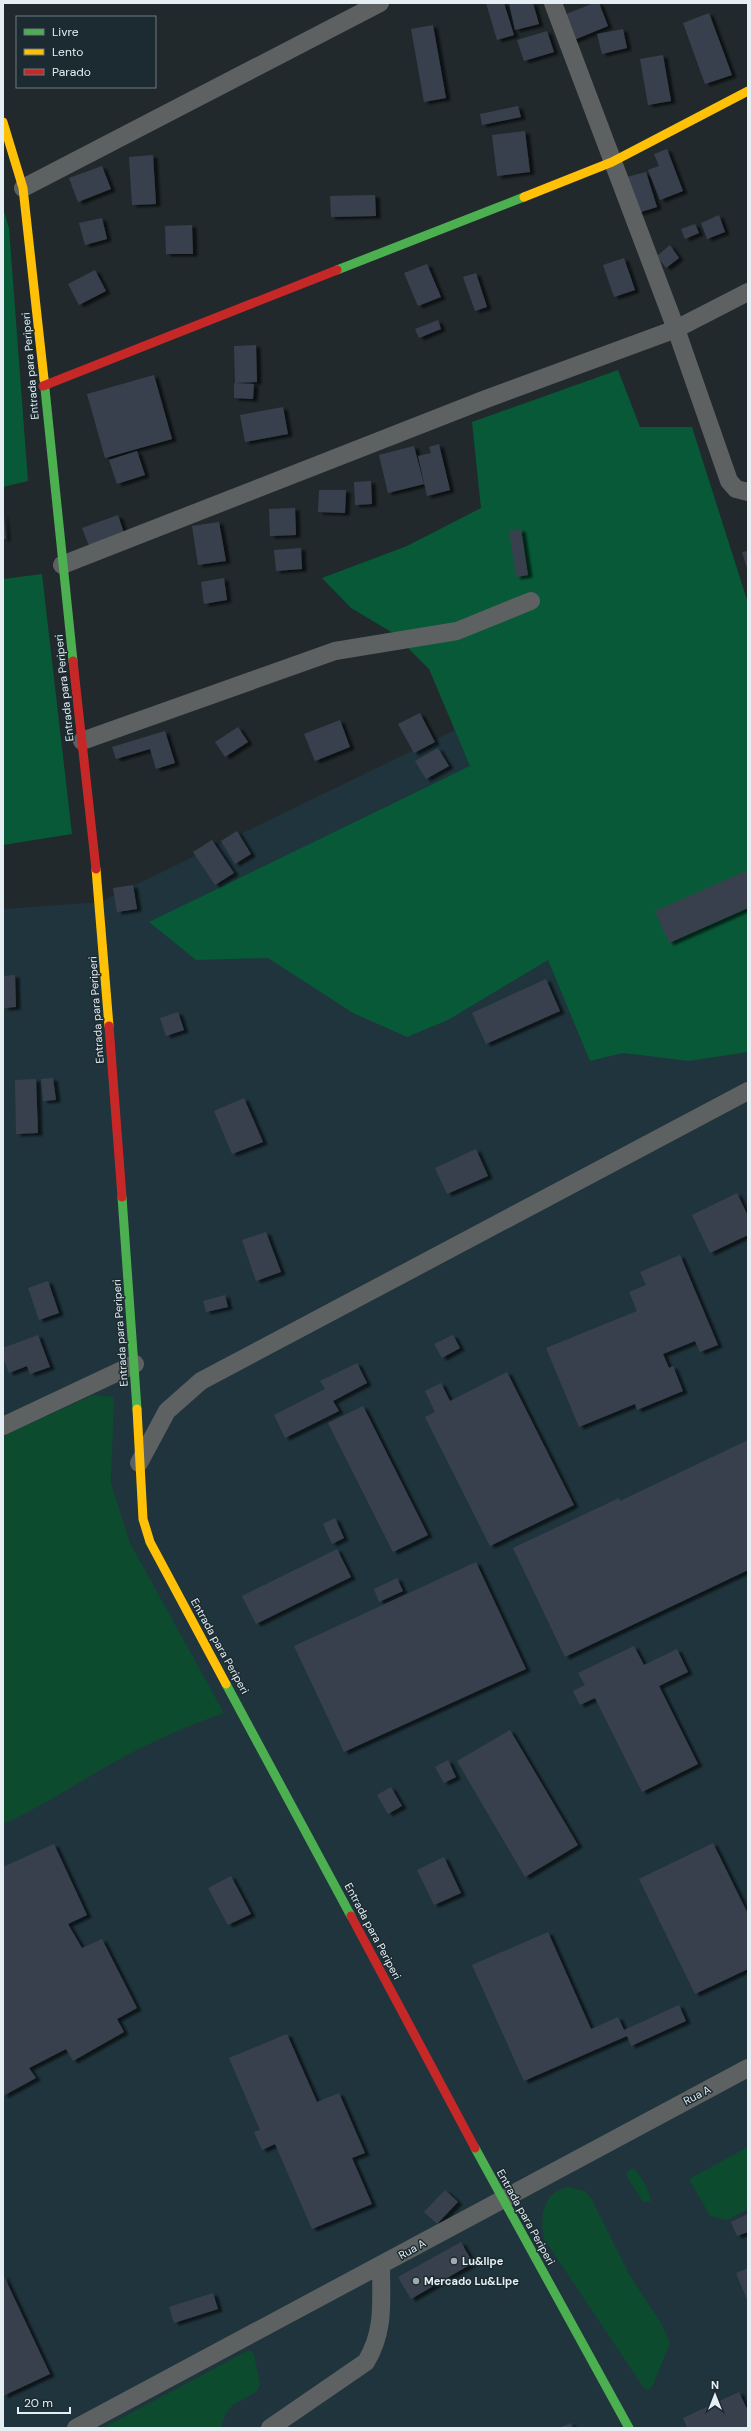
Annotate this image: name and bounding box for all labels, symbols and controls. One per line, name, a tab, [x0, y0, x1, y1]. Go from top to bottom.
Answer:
legend	[16, 16, 156, 88]
text: Livre	[52, 24, 79, 40]
text: Lento	[52, 44, 83, 60]
text: Parado	[52, 64, 91, 80]
street label: Entrada para Periperi	[18, 312, 42, 420]
street label: Entrada para Periperi	[51, 634, 77, 742]
street label: Entrada para Periperi	[85, 956, 107, 1064]
street label: Entrada para Periperi	[109, 1279, 131, 1387]
street label: Entrada para Periperi	[188, 1596, 252, 1696]
street label: Entrada para Periperi	[342, 1880, 404, 1982]
street label: Rua A	[681, 2082, 713, 2108]
street label: Entrada para Periperi	[494, 2167, 558, 2267]
street label: Rua A	[396, 2236, 428, 2262]
place label: Lu&lipe	[462, 2254, 504, 2268]
marker: Lu&lipe	[449, 2256, 459, 2266]
place label: Mercado Lu&Lipe	[424, 2274, 519, 2288]
marker: Mercado Lu&Lipe	[411, 2276, 421, 2286]
north arrow	[695, 2375, 735, 2415]
text: N	[711, 2378, 719, 2392]
scale bar	[18, 2389, 70, 2415]
text: 20 m	[24, 2395, 53, 2411]

